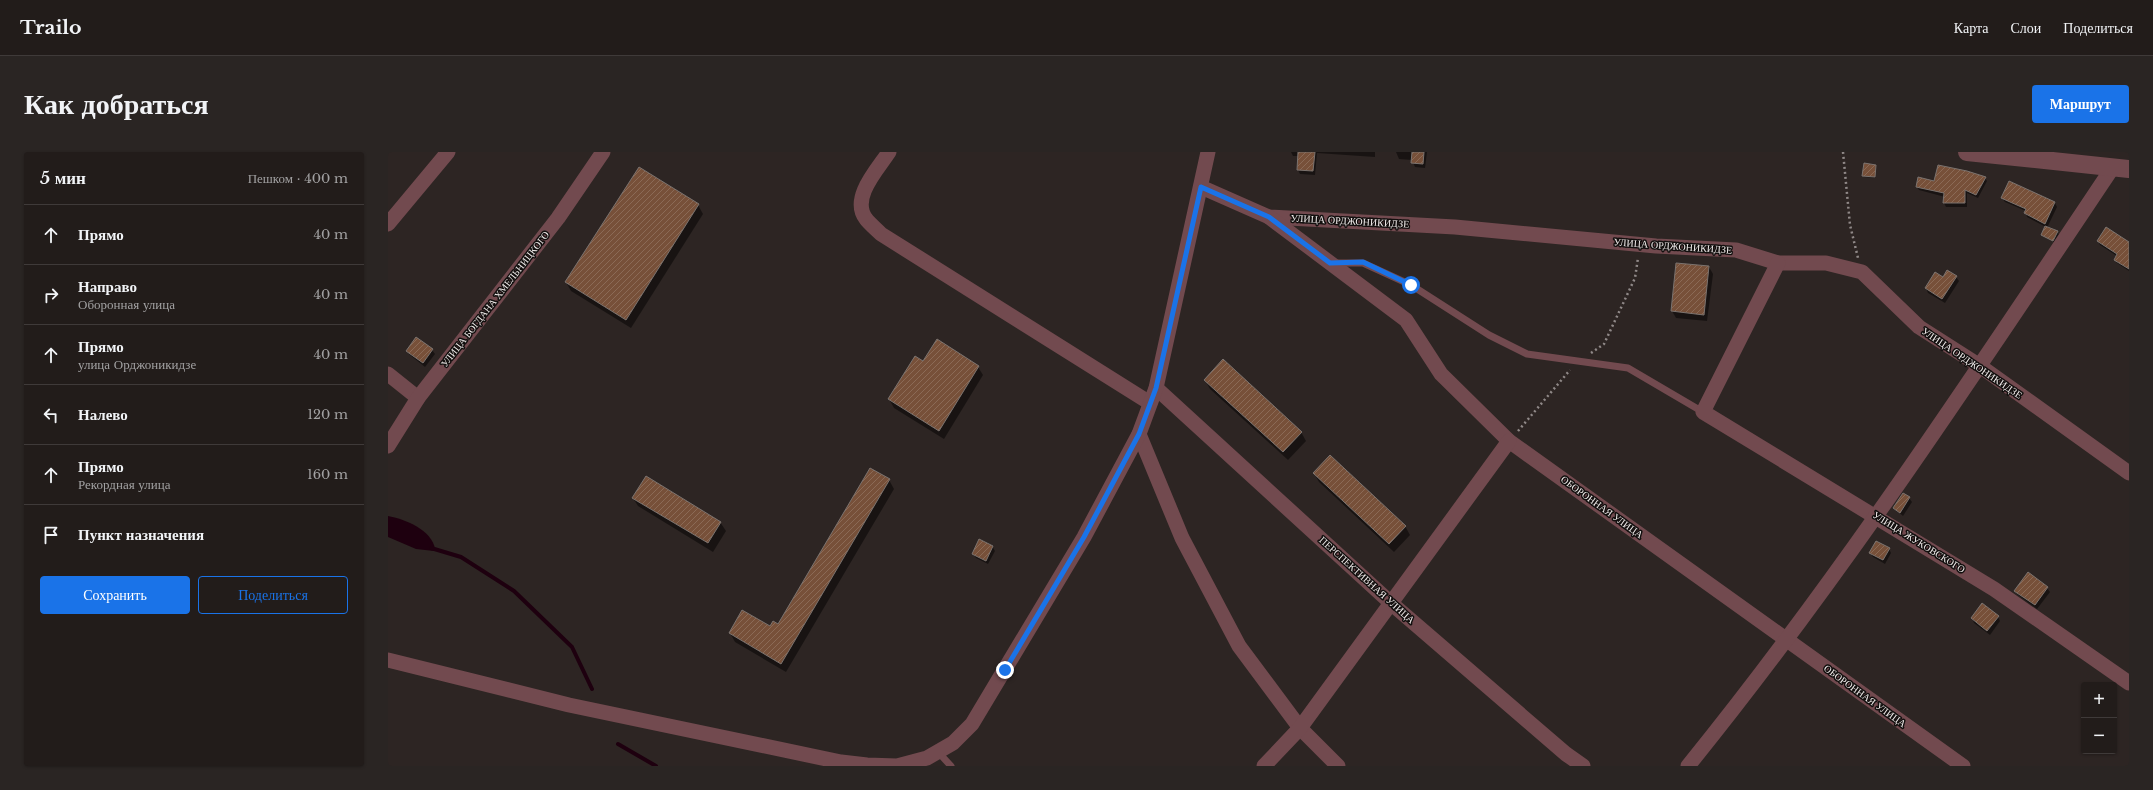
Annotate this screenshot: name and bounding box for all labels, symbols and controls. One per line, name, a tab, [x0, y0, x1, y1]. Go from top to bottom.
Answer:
text: Trailo	[20, 16, 82, 39]
text: Карта	[1954, 19, 1988, 37]
text: Слои	[2010, 19, 2041, 37]
text: Поделиться	[2063, 19, 2133, 37]
button: Маршрут	[2032, 85, 2129, 123]
text: Как добраться	[24, 87, 209, 122]
text: 5 мин	[40, 168, 86, 189]
text: Пешком · 400 m	[248, 170, 348, 187]
street label: УЛИЦА ОРДЖОНИКИДЗЕ	[1290, 211, 1410, 231]
icon: ahead	[40, 224, 62, 246]
text: Прямо	[78, 225, 124, 244]
text: 40 m	[313, 226, 348, 243]
street label: УЛИЦА БОГДАНА ХМЕЛЬНИЦКОГО	[438, 228, 552, 370]
street label: УЛИЦА ОРДЖОНИКИДЗЕ	[1613, 235, 1733, 257]
route start	[1402, 276, 1420, 294]
text: Направо	[78, 277, 137, 296]
icon: right	[40, 284, 62, 306]
text: 40 m	[313, 286, 348, 303]
text: Оборонная улица	[78, 296, 175, 313]
street label: УЛИЦА ОРДЖОНИКИДЗЕ	[1919, 324, 2025, 402]
text: Прямо	[78, 337, 124, 356]
icon: ahead	[40, 344, 62, 366]
text: 40 m	[313, 346, 348, 363]
text: улица Орджоникидзе	[78, 356, 196, 373]
icon: left	[40, 404, 62, 426]
text: Налево	[78, 405, 128, 424]
text: 120 m	[307, 406, 348, 423]
text: Прямо	[78, 457, 124, 476]
icon: ahead	[40, 464, 62, 486]
text: 160 m	[307, 466, 348, 483]
street label: ОБОРОННАЯ УЛИЦА	[1558, 473, 1646, 542]
text: Рекордная улица	[78, 476, 170, 493]
street label: УЛИЦА ЖУКОВСКОГО	[1870, 508, 1968, 576]
icon: arrive	[40, 524, 62, 546]
text: Пункт назначения	[78, 525, 204, 544]
street label: ПЕРСПЕКТИВНАЯ УЛИЦА	[1317, 534, 1418, 627]
button: Сохранить	[40, 576, 190, 614]
button: Поделиться	[198, 576, 348, 614]
route end	[996, 661, 1014, 679]
street label: ОБОРОННАЯ УЛИЦА	[1821, 662, 1909, 731]
map controls	[2081, 682, 2117, 754]
button: +	[2081, 682, 2117, 718]
button: −	[2081, 718, 2117, 754]

